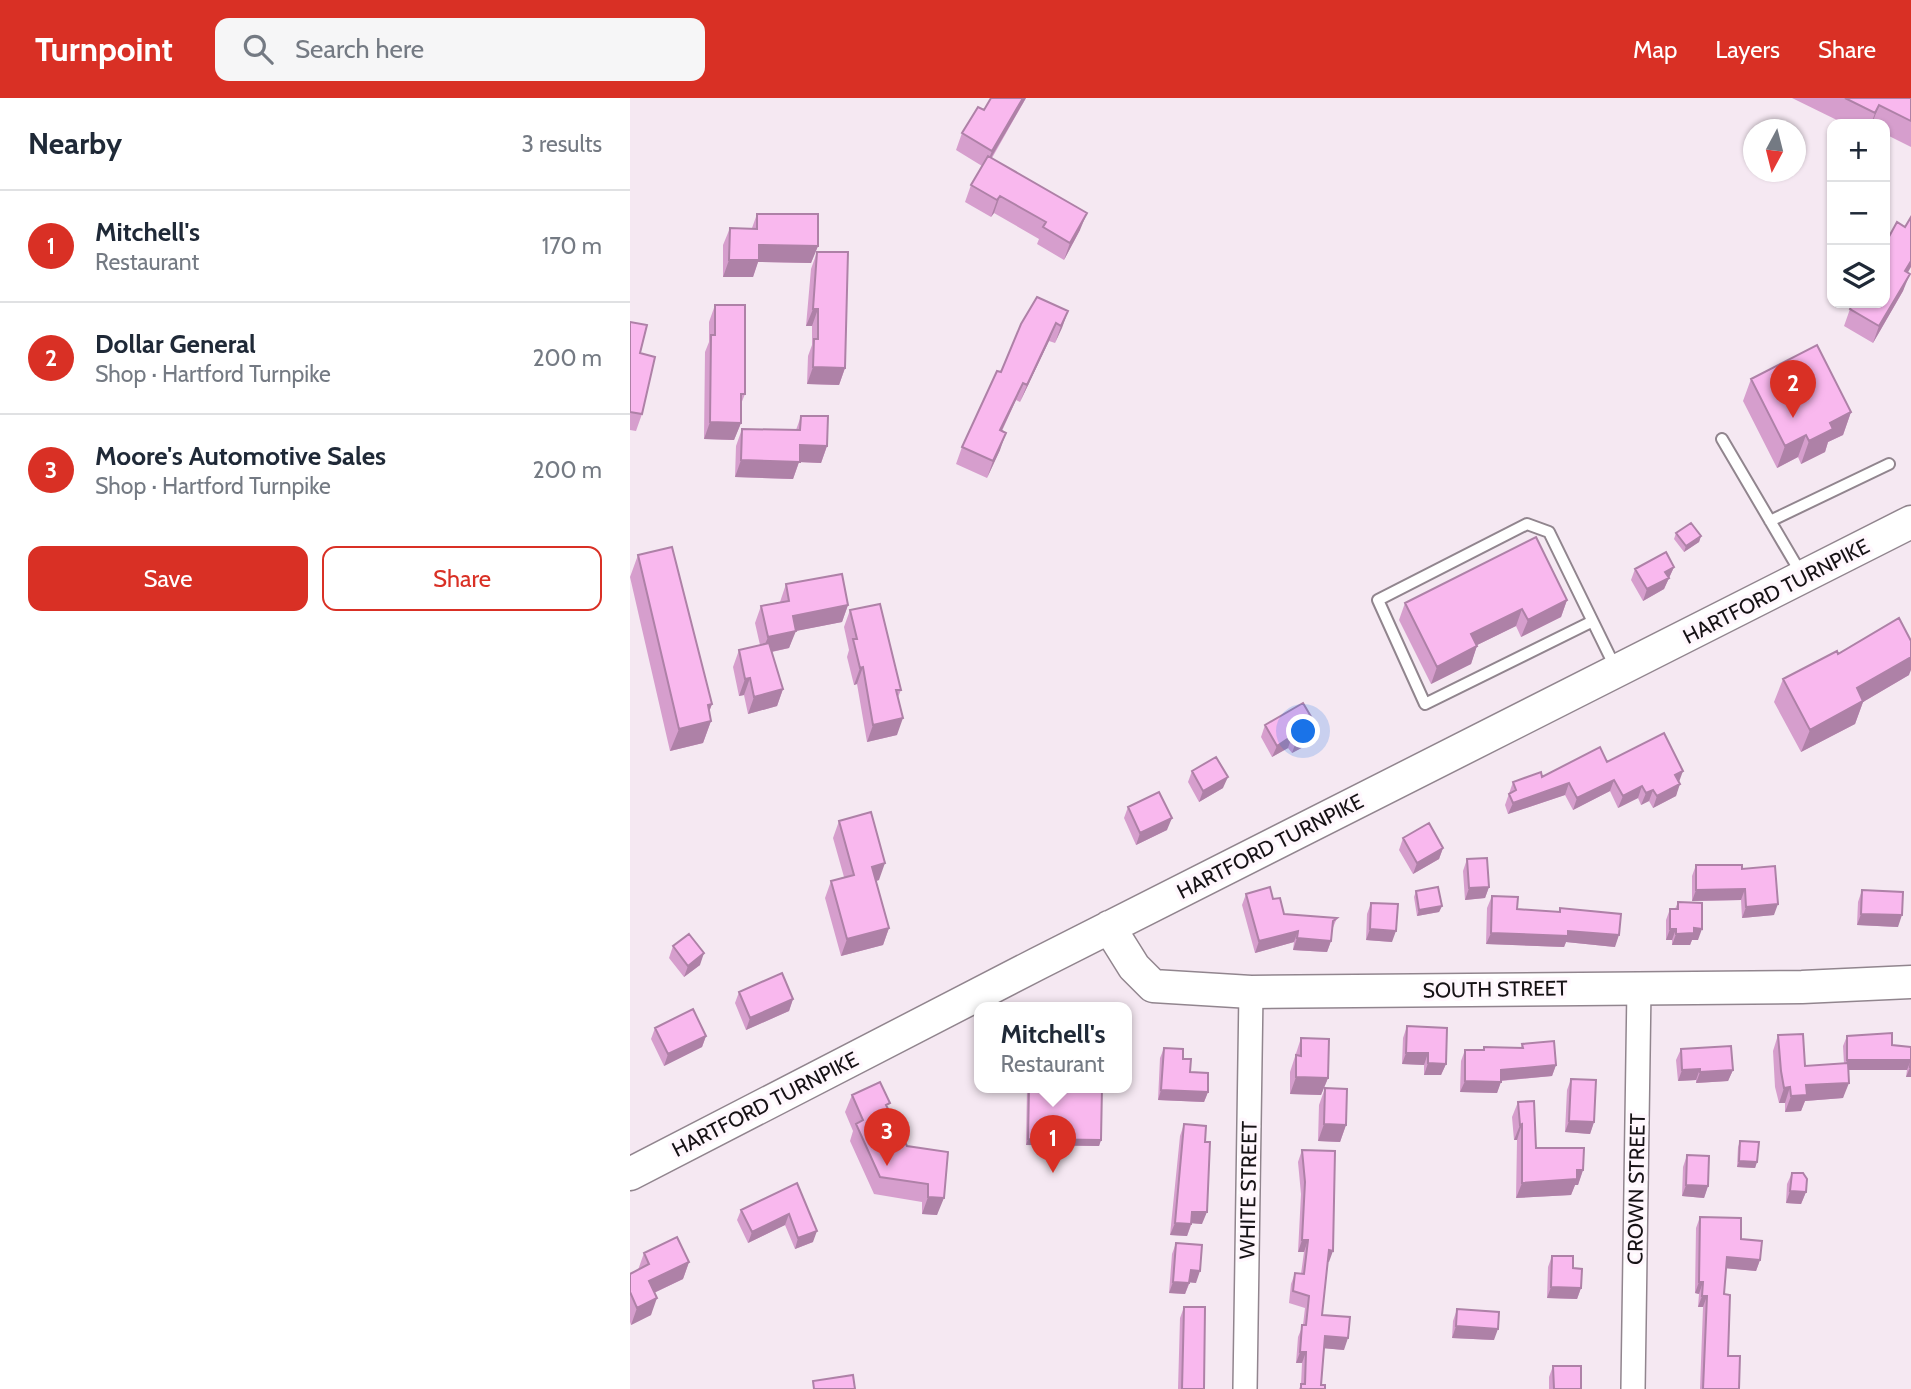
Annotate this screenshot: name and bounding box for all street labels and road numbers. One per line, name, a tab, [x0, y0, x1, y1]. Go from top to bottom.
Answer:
street label: HARTFORD TURNPIKE	[1679, 533, 1873, 649]
street label: HARTFORD TURNPIKE	[1173, 788, 1367, 904]
street label: SOUTH STREET	[1422, 975, 1568, 1003]
street label: HARTFORD TURNPIKE	[668, 1046, 862, 1162]
street label: CROWN STREET	[1622, 1113, 1650, 1265]
street label: WHITE STREET	[1234, 1121, 1262, 1259]

